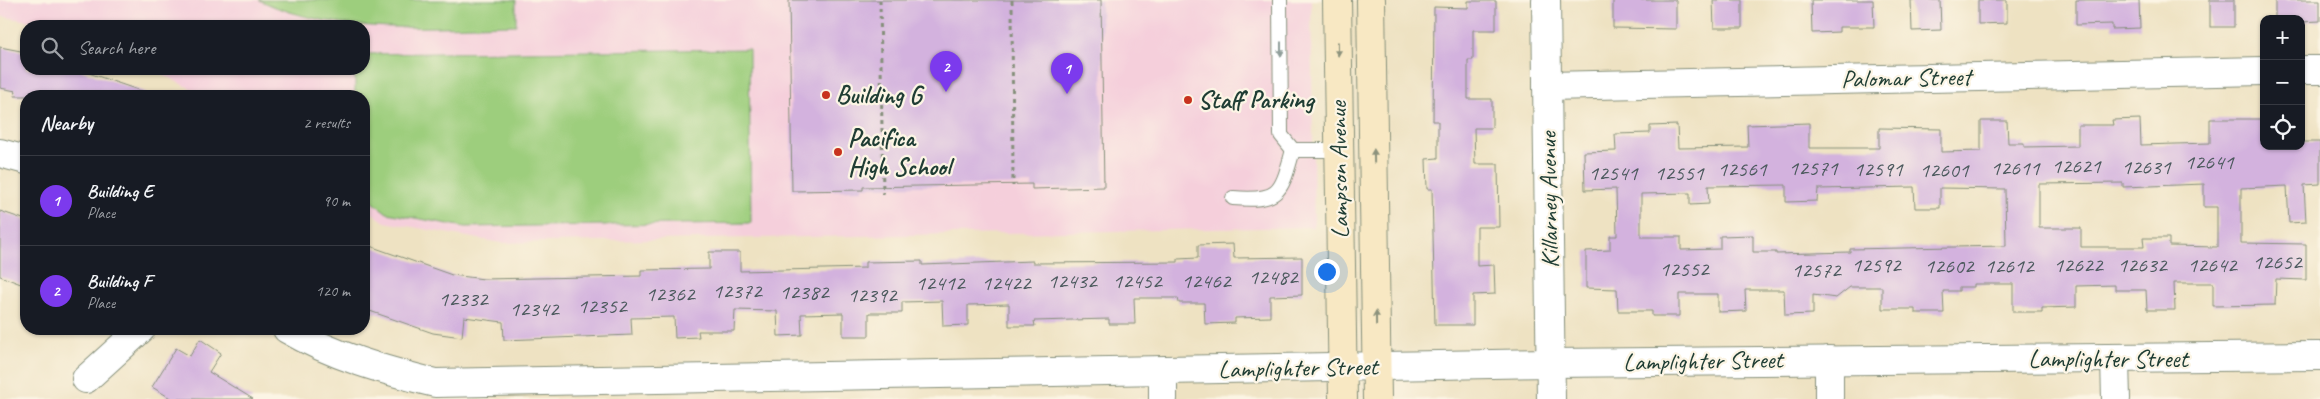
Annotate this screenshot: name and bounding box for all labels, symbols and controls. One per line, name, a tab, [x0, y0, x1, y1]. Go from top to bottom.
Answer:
map controls	[2260, 15, 2305, 150]
button: +	[2260, 15, 2305, 60]
search box	[20, 20, 370, 75]
icon: search	[38, 34, 66, 62]
text: Search here	[78, 36, 155, 60]
one-way arrow	[1277, 41, 1285, 57]
one-way arrow	[1334, 41, 1342, 57]
pin: 2	[930, 51, 962, 92]
pin: 1	[1051, 53, 1083, 94]
button: −	[2260, 60, 2305, 105]
street label: Palomar Street	[1841, 61, 1975, 95]
place label: Building G	[836, 79, 925, 111]
place label: Staff Parking	[1198, 84, 1316, 116]
marker: Building G	[820, 89, 832, 101]
marker: Staff Parking	[1182, 94, 1194, 106]
street label: Lampson Avenue	[1322, 99, 1356, 239]
button: locate	[2260, 105, 2305, 150]
text: Nearby	[40, 110, 93, 136]
text: 2 results	[303, 113, 350, 133]
place label: Pacifica High School	[848, 122, 955, 183]
street label: Killarney Avenue	[1532, 130, 1566, 268]
marker: Pacifica High School	[832, 146, 844, 158]
one-way arrow	[1370, 148, 1378, 164]
house number: 12641	[2184, 148, 2235, 176]
house number: 12621	[2051, 152, 2102, 180]
house number: 12631	[2121, 153, 2172, 181]
house number: 12571	[1788, 154, 1839, 182]
house number: 12611	[1990, 154, 2041, 182]
house number: 12561	[1717, 155, 1768, 183]
house number: 12591	[1853, 155, 1904, 183]
house number: 12601	[1919, 156, 1970, 184]
house number: 12541	[1588, 159, 1639, 187]
house number: 12551	[1654, 159, 1705, 187]
text: Building E	[87, 179, 153, 203]
text: 1	[52, 191, 60, 211]
text: 90 m	[323, 191, 350, 211]
text: Place	[87, 203, 115, 223]
house number: 12652	[2252, 248, 2304, 276]
house number: 12592	[1851, 251, 1903, 279]
house number: 12622	[2053, 251, 2105, 279]
house number: 12632	[2117, 251, 2169, 279]
house number: 12642	[2187, 251, 2239, 279]
house number: 12602	[1924, 252, 1976, 280]
house number: 12612	[1984, 252, 2036, 280]
house number: 12552	[1659, 255, 1711, 283]
house number: 12572	[1791, 256, 1843, 284]
your location	[1314, 259, 1340, 285]
house number: 12482	[1248, 263, 1300, 291]
house number: 12432	[1047, 267, 1099, 295]
house number: 12452	[1112, 267, 1164, 295]
house number: 12462	[1181, 267, 1233, 295]
text: Building F	[87, 269, 152, 293]
house number: 12412	[915, 269, 967, 297]
house number: 12422	[981, 269, 1033, 297]
house number: 12372	[712, 277, 764, 305]
house number: 12382	[779, 278, 831, 306]
house number: 12362	[645, 280, 697, 308]
text: 2	[52, 281, 60, 301]
text: 120 m	[316, 281, 350, 301]
house number: 12392	[847, 281, 899, 309]
house number: 12332	[438, 285, 490, 313]
house number: 12352	[577, 292, 629, 320]
text: Place	[87, 293, 115, 313]
house number: 12342	[509, 295, 561, 323]
one-way arrow	[1372, 310, 1380, 326]
street label: Lamplighter Street	[2028, 343, 2190, 375]
street label: Lamplighter Street	[1623, 344, 1786, 378]
street label: Lamplighter Street	[1218, 351, 1381, 385]

